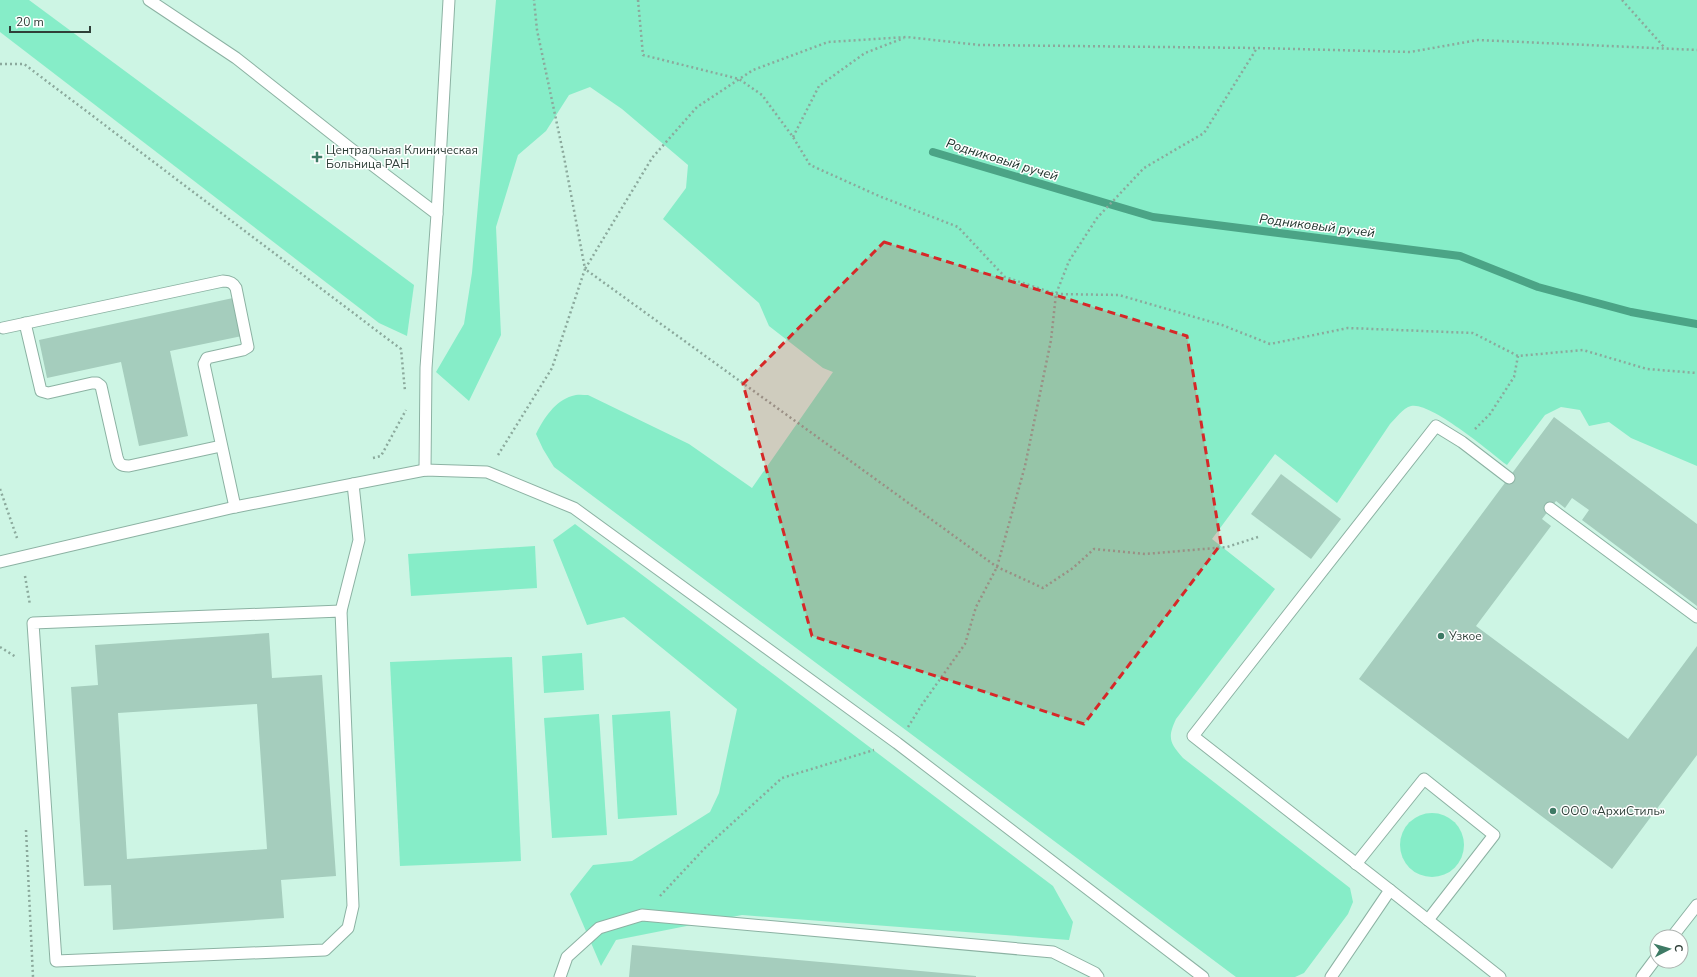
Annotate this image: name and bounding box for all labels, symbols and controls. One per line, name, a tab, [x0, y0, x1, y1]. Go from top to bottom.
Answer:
scale bar	[10, 8, 90, 34]
text: 20 m	[16, 14, 44, 30]
water label: Родниковый ручей	[944, 134, 1061, 186]
place label: Центральная Клиническая Больница РАН	[326, 142, 478, 172]
marker: Центральная Клиническая Больница РАН	[311, 151, 323, 163]
water label: Родниковый ручей	[1258, 210, 1376, 242]
place label: Узкое	[1448, 628, 1482, 644]
marker: Узкое	[1436, 631, 1446, 641]
place label: ООО «АрхиСтиль»	[1561, 803, 1665, 819]
marker: ООО «АрхиСтиль»	[1548, 806, 1558, 816]
north arrow	[1649, 929, 1689, 969]
text: С	[1671, 944, 1686, 953]

